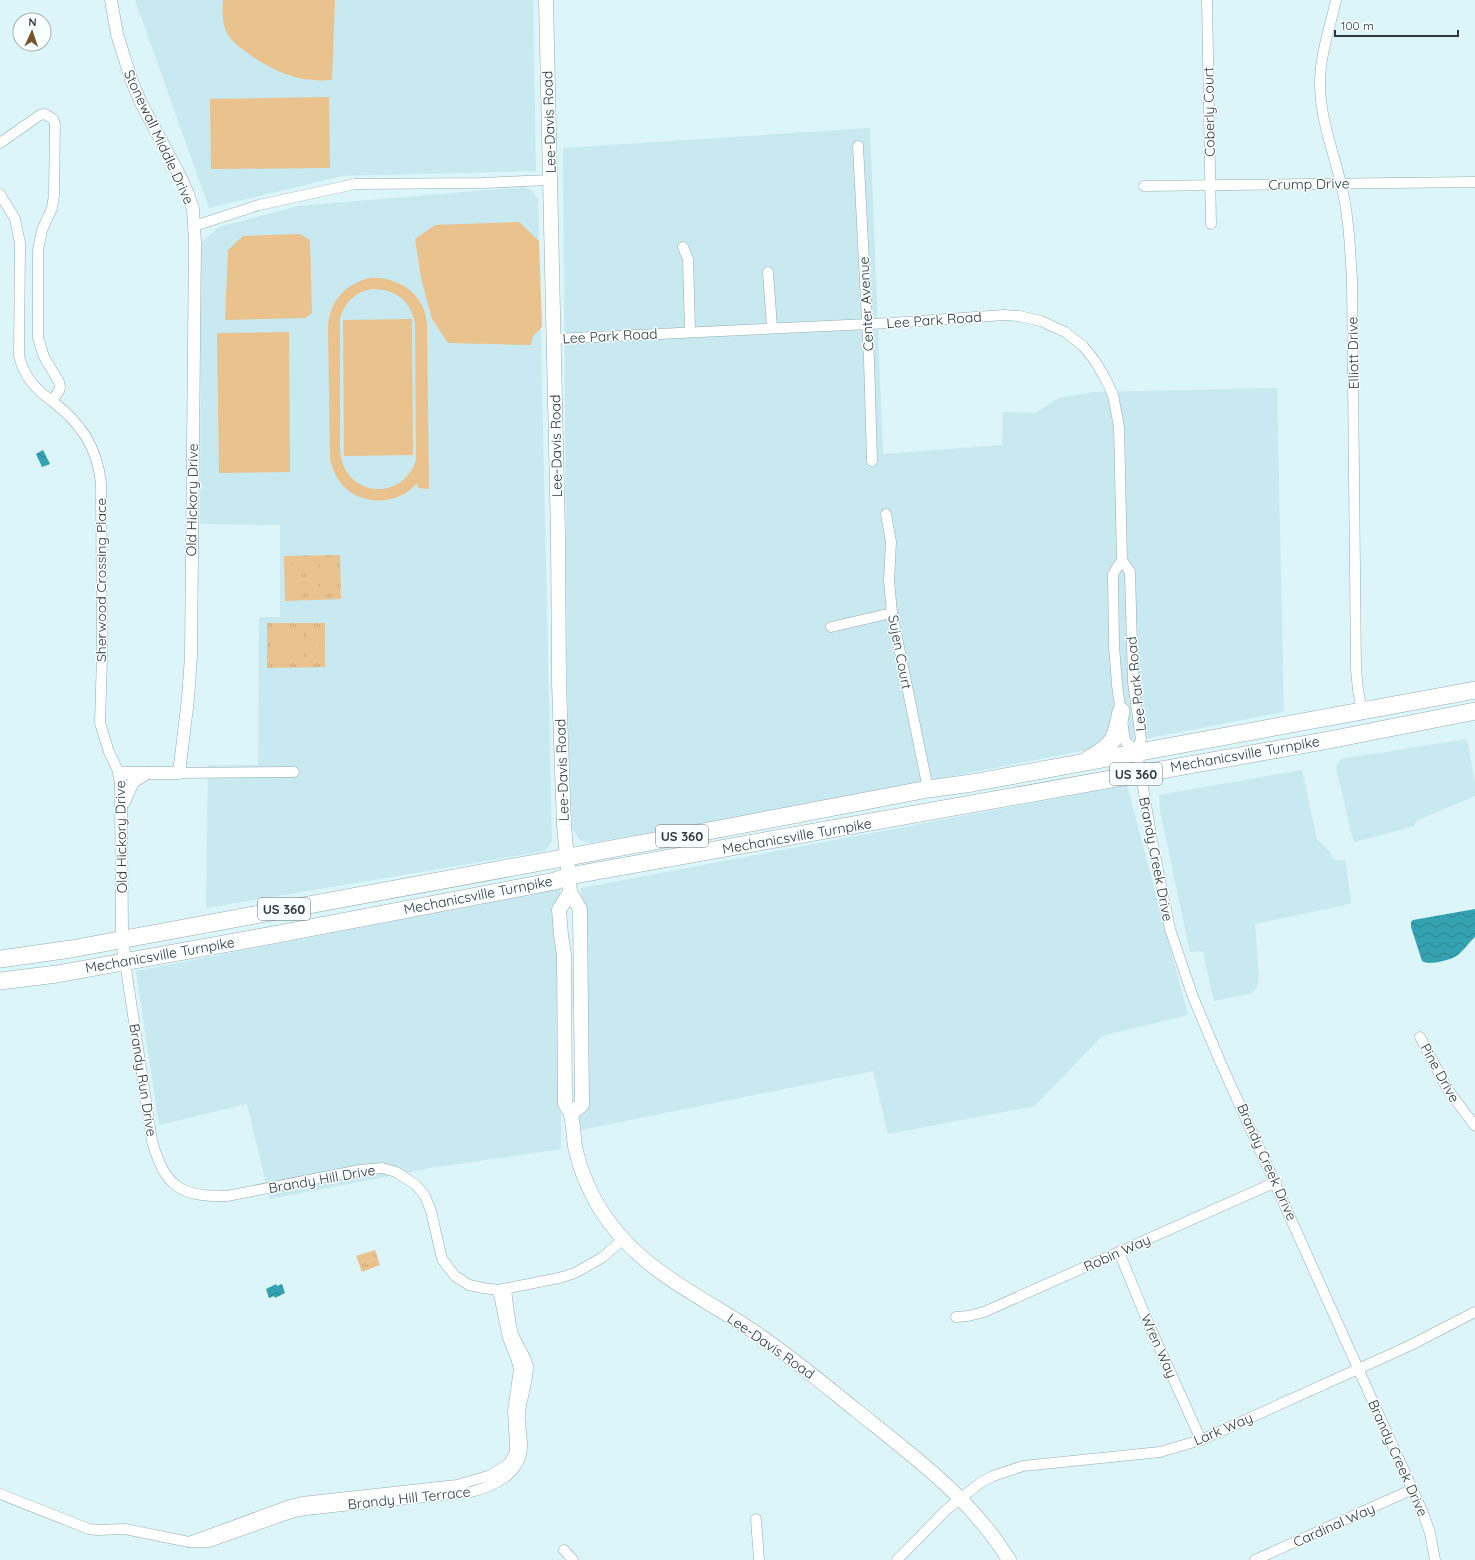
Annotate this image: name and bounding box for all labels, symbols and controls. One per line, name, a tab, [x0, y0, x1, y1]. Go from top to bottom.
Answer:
north arrow	[12, 12, 52, 52]
scale bar	[1335, 12, 1458, 38]
text: N	[28, 15, 37, 29]
text: 100 m	[1341, 18, 1374, 33]
street label: Stonewall Middle Drive	[120, 67, 198, 207]
street label: Coberly Court	[1199, 67, 1219, 157]
street label: Lee-Davis Road	[538, 70, 560, 174]
street label: Crump Drive	[1268, 174, 1350, 194]
street label: Center Avenue	[855, 256, 877, 352]
street label: Lee Park Road	[886, 308, 982, 332]
street label: Elliott Drive	[1343, 316, 1363, 390]
street label: Lee Park Road	[562, 325, 658, 347]
street label: Lee-Davis Road	[546, 395, 566, 497]
street label: Old Hickory Drive	[182, 443, 202, 557]
street label: Sherwood Crossing Place	[92, 498, 110, 662]
street label: Sujen Court	[884, 613, 916, 691]
street label: Lee Park Road	[1122, 636, 1150, 732]
street label: Lee-Davis Road	[551, 718, 573, 822]
street label: Mechanicsville Turnpike	[1169, 732, 1321, 776]
road number: US 360	[1110, 763, 1162, 785]
street label: Old Hickory Drive	[111, 780, 131, 894]
street label: Brandy Creek Drive	[1135, 795, 1177, 923]
street label: Mechanicsville Turnpike	[721, 814, 873, 858]
road number: US 360	[656, 825, 708, 847]
street label: Mechanicsville Turnpike	[402, 872, 554, 918]
road number: US 360	[258, 898, 310, 920]
street label: Mechanicsville Turnpike	[84, 933, 236, 977]
street label: Brandy Run Drive	[125, 1022, 161, 1138]
street label: Pine Drive	[1416, 1040, 1464, 1106]
street label: Brandy Creek Drive	[1233, 1101, 1301, 1223]
street label: Brandy Hill Drive	[267, 1161, 377, 1197]
street label: Robin Way	[1081, 1230, 1153, 1276]
street label: Lee-Davis Road	[724, 1309, 818, 1383]
street label: Wren Way	[1137, 1311, 1181, 1381]
street label: Brandy Creek Drive	[1364, 1397, 1432, 1519]
street label: Lark Way	[1191, 1409, 1255, 1449]
street label: Brandy Hill Terrace	[347, 1483, 471, 1513]
street label: Cardinal Way	[1290, 1499, 1378, 1551]

